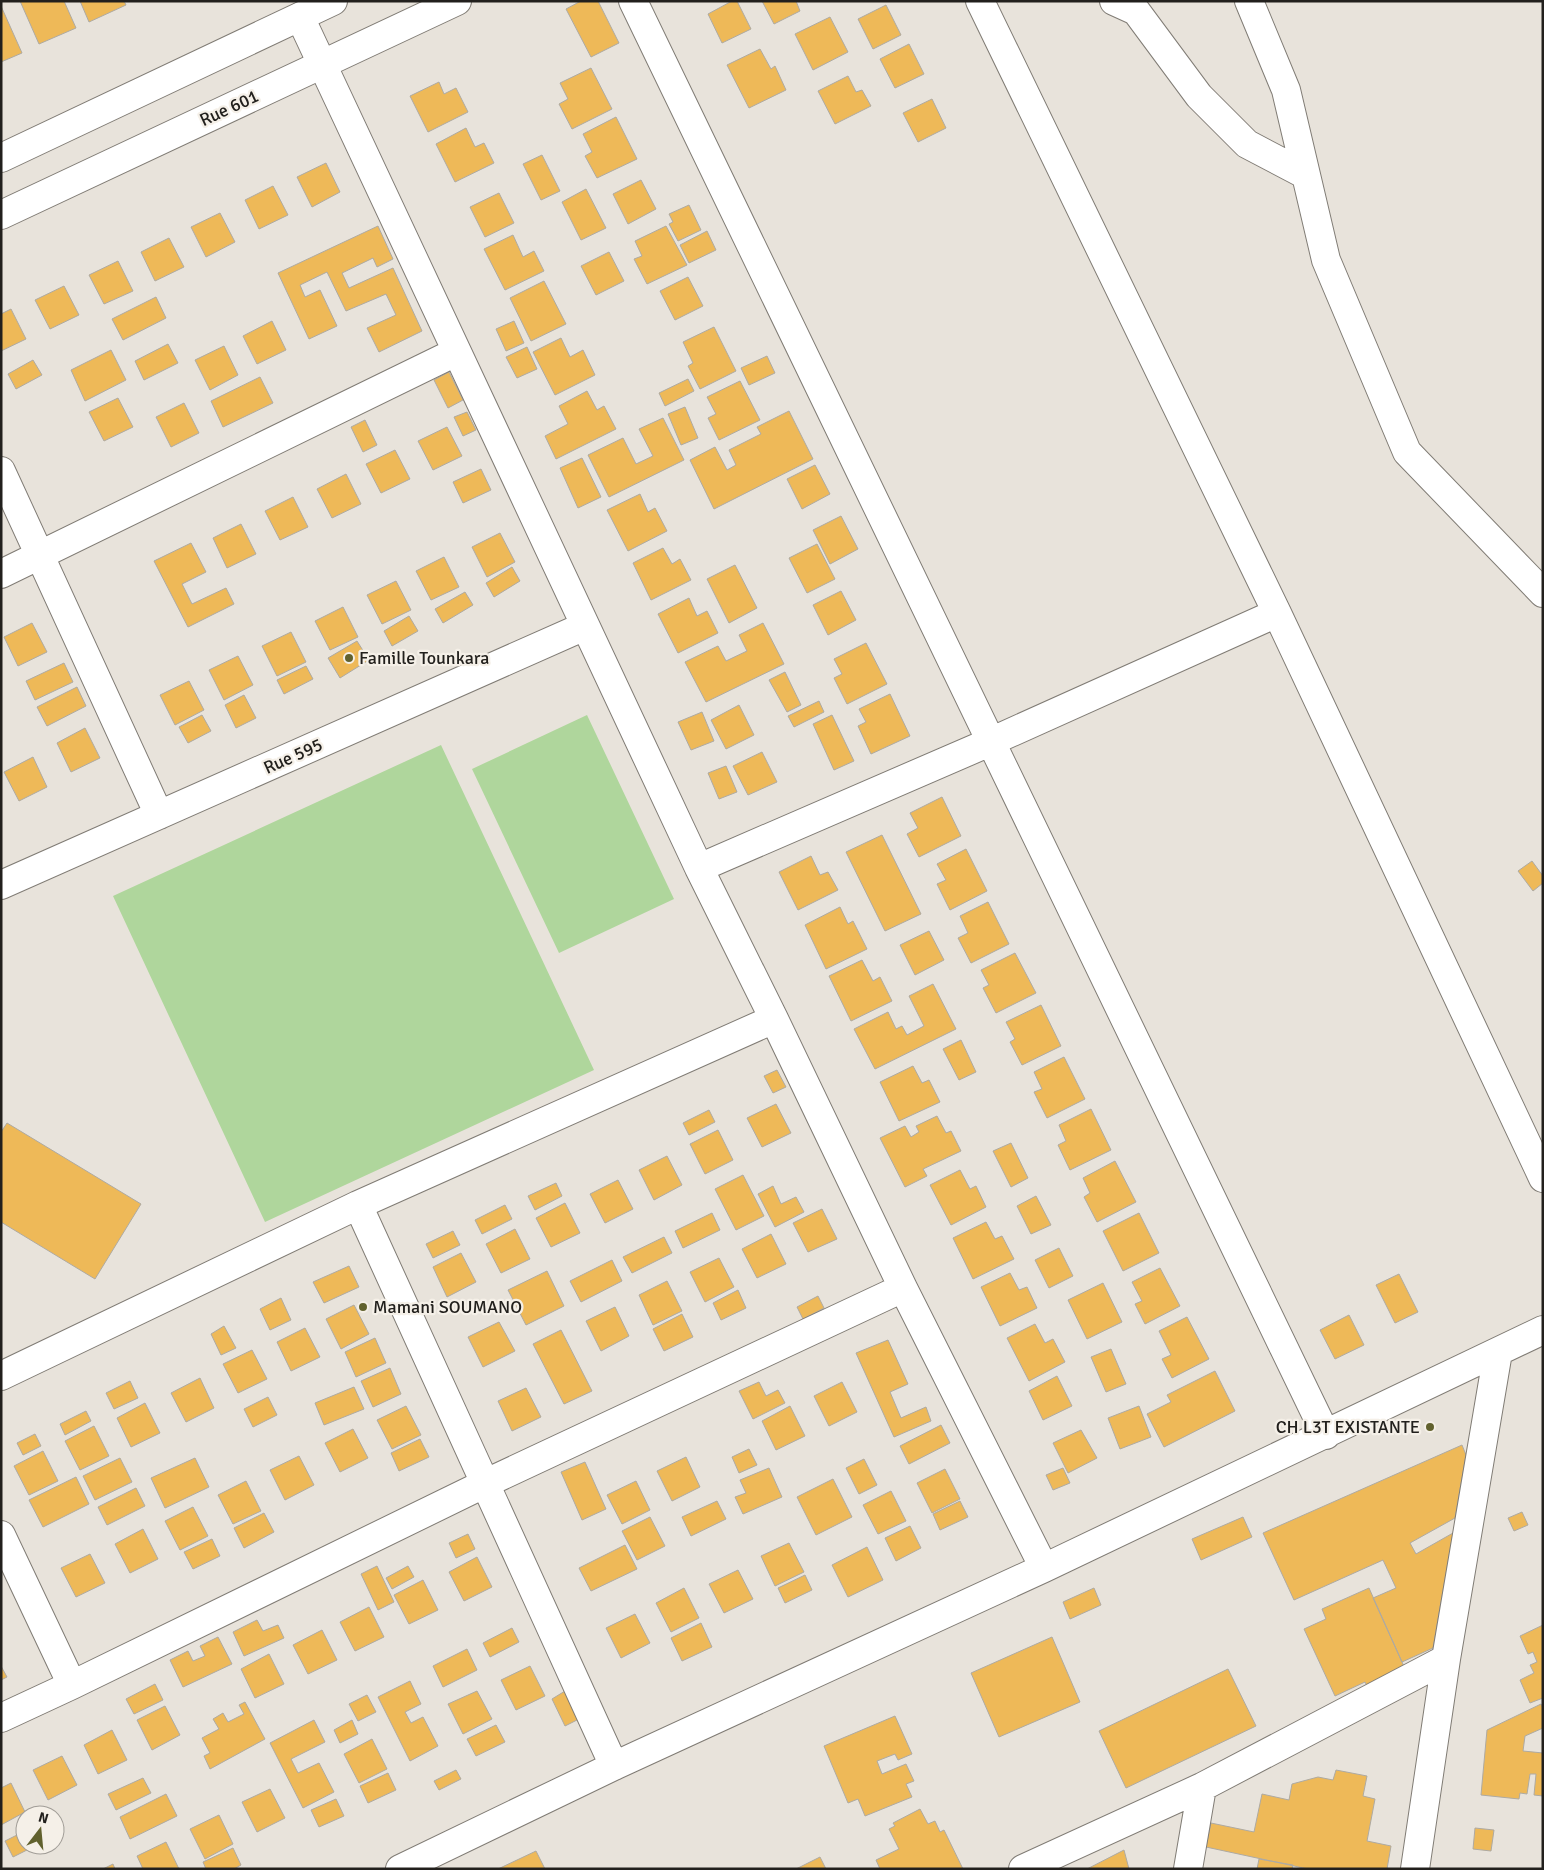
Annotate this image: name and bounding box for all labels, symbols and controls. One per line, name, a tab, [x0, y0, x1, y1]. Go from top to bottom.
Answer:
street label: Rue 601	[196, 85, 262, 131]
place label: Famille Tounkara	[359, 647, 489, 669]
marker: Famille Tounkara	[343, 652, 355, 664]
street label: Rue 595	[260, 733, 326, 779]
place label: Mamani SOUMANO	[373, 1296, 522, 1318]
marker: Mamani SOUMANO	[357, 1301, 369, 1313]
place label: CH L3T EXISTANTE	[1276, 1416, 1420, 1438]
marker: CH L3T EXISTANTE	[1424, 1421, 1436, 1433]
north arrow	[15, 1805, 65, 1855]
text: N	[36, 1808, 50, 1827]

